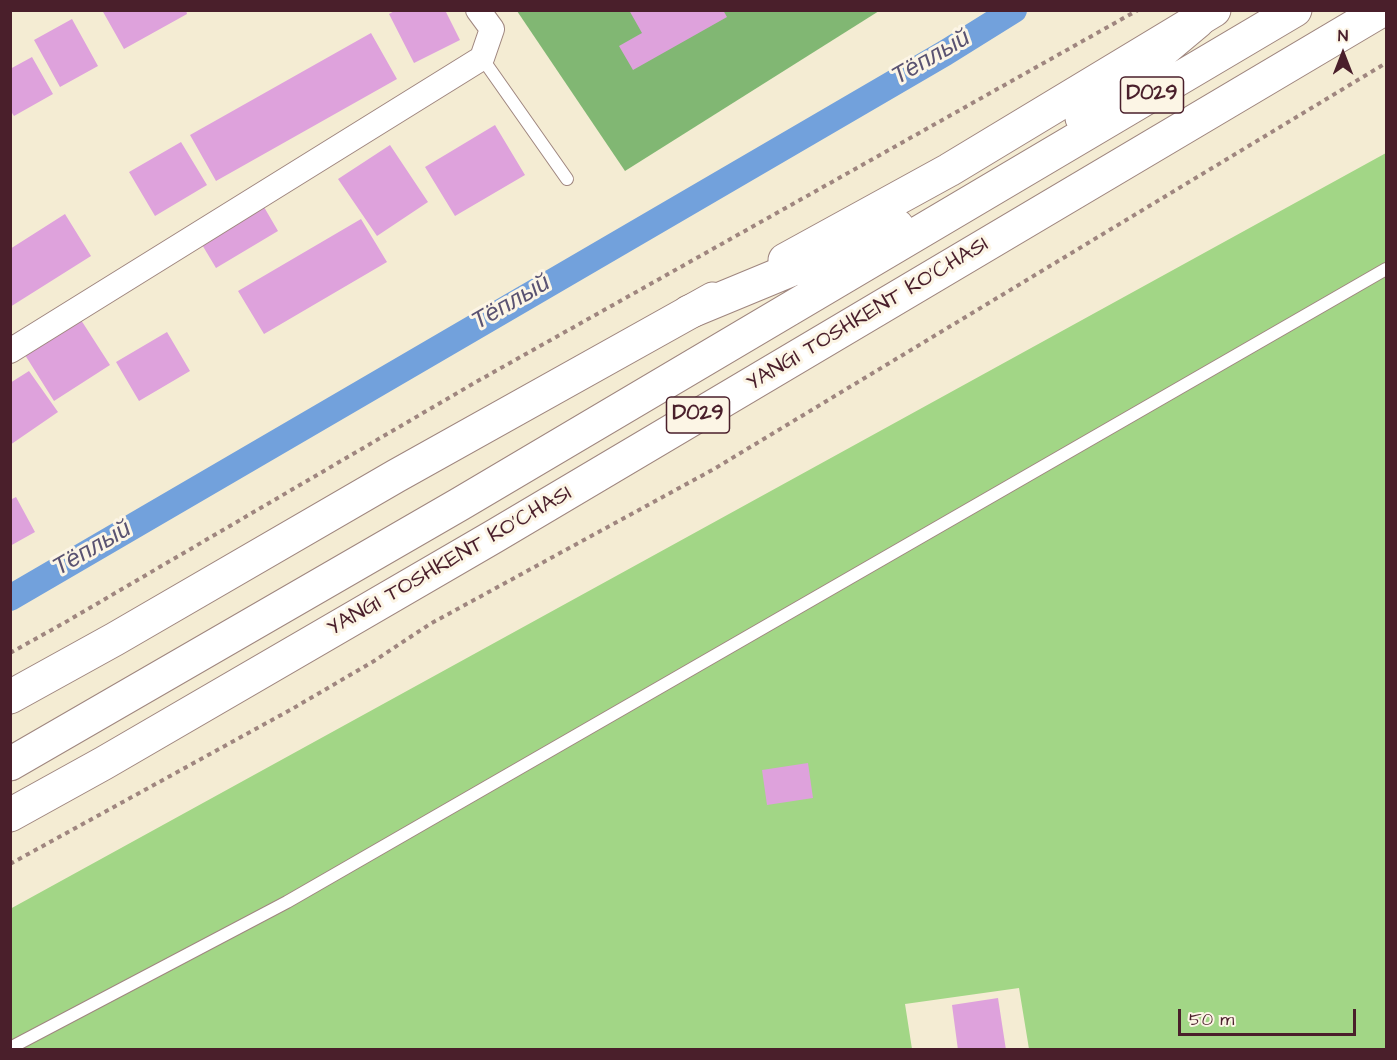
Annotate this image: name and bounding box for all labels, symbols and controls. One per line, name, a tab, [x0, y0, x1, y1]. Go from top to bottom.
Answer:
north arrow	[1313, 24, 1373, 84]
water label: Тёплый	[888, 25, 976, 93]
text: N	[1338, 25, 1348, 47]
road number: D029	[1120, 77, 1184, 113]
street label: YANGI TOSHKENT KO‘CHASI	[742, 232, 994, 398]
water label: Тёплый	[468, 270, 556, 338]
road number: D029	[666, 397, 730, 433]
street label: YANGI TOSHKENT KO‘CHASI	[323, 481, 577, 643]
water label: Тёплый	[49, 516, 137, 584]
scale bar	[1181, 997, 1360, 1035]
text: 50 m	[1189, 1007, 1234, 1032]

